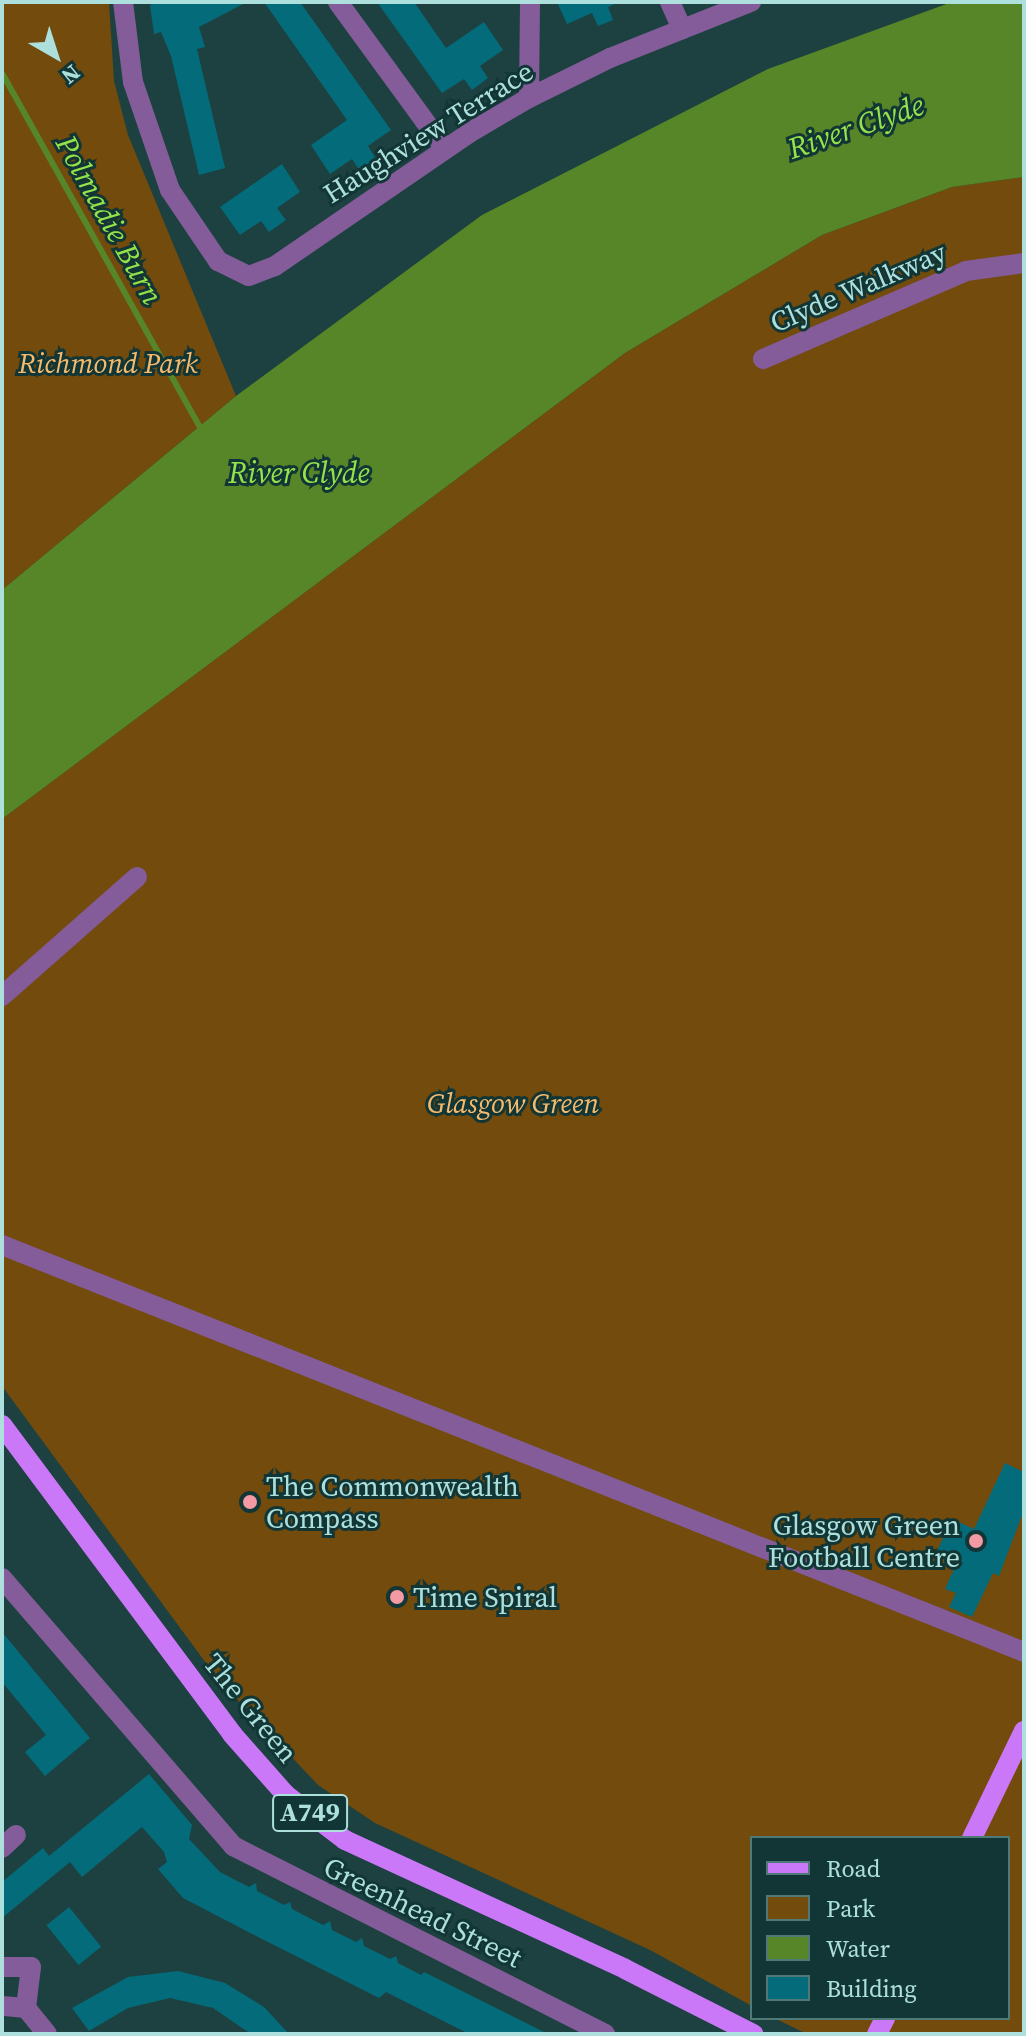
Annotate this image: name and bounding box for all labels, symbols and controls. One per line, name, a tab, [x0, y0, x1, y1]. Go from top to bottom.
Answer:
north arrow	[16, 16, 96, 96]
street label: Haughview Terrace	[317, 54, 539, 210]
text: N	[55, 58, 87, 91]
water label: River Clyde	[783, 87, 929, 167]
water label: Polmadie Burn	[48, 129, 170, 311]
street label: Clyde Walkway	[765, 235, 951, 339]
park label: Richmond Park	[18, 346, 198, 380]
water label: River Clyde	[228, 455, 370, 491]
park label: Glasgow Green	[427, 1086, 599, 1120]
place label: The Commonwealth Compass	[266, 1469, 519, 1535]
marker: The Commonwealth Compass	[241, 1493, 259, 1511]
place label: Glasgow Green Football Centre	[768, 1508, 960, 1574]
marker: Glasgow Green Football Centre	[967, 1532, 985, 1550]
place label: Time Spiral	[413, 1580, 557, 1614]
marker: Time Spiral	[388, 1588, 406, 1606]
street label: The Green	[197, 1647, 305, 1769]
road number: A749	[272, 1791, 348, 1835]
legend	[750, 1836, 1010, 2020]
street label: Greenhead Street	[319, 1850, 527, 1974]
text: Road	[826, 1852, 880, 1885]
text: Park	[826, 1892, 875, 1925]
text: Water	[826, 1932, 890, 1965]
text: Building	[826, 1972, 917, 2005]

